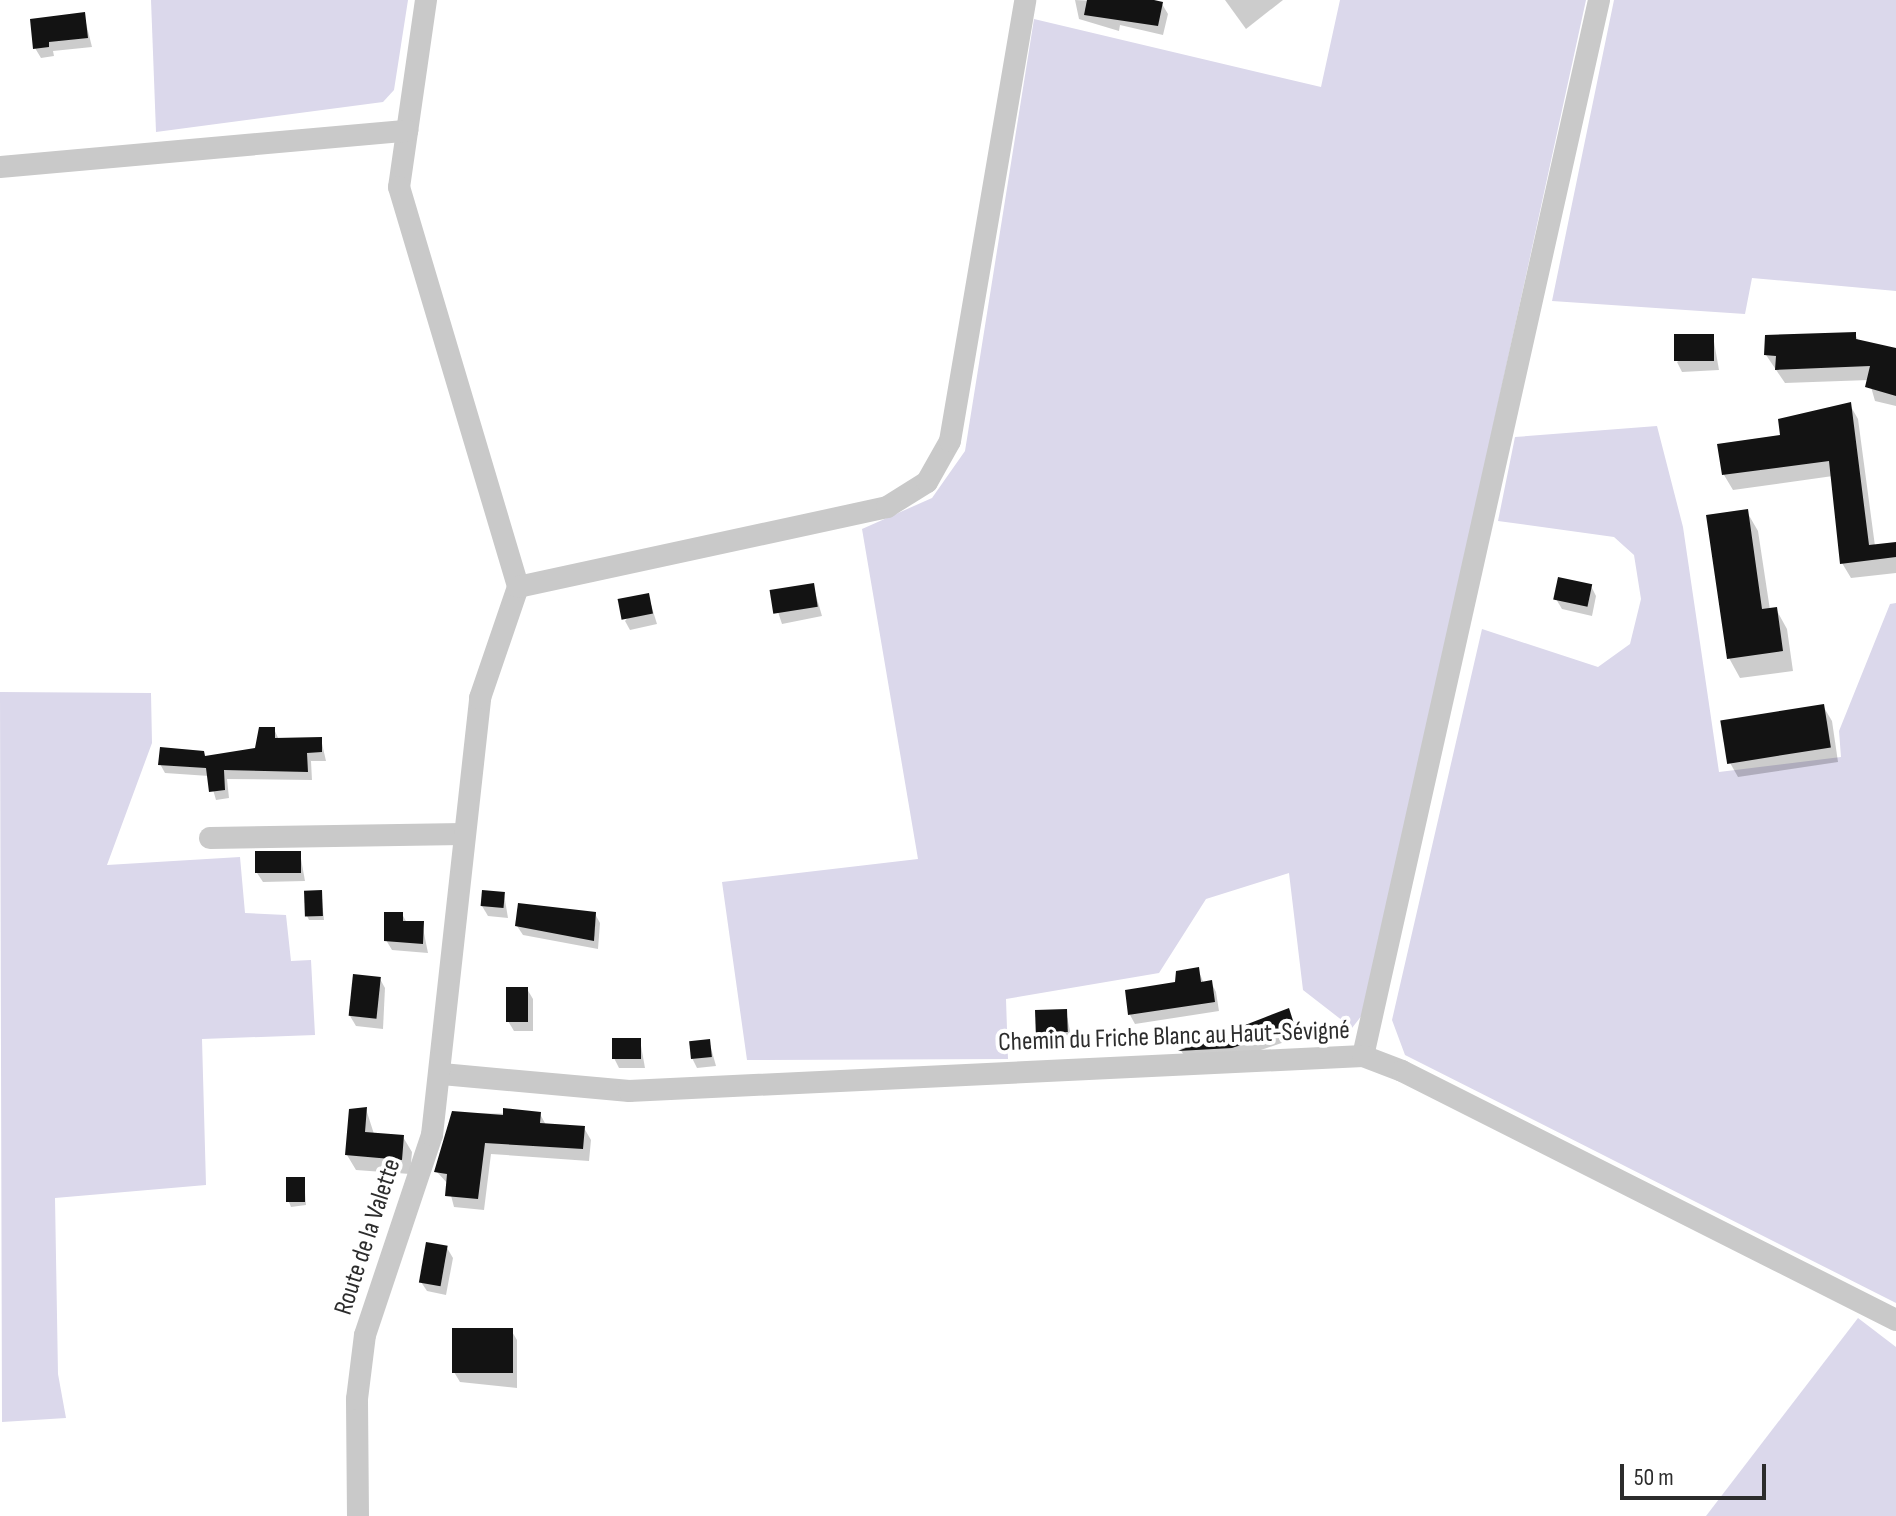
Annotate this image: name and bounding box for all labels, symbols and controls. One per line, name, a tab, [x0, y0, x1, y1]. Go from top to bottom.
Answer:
street label: Chemin du Friche Blanc au Haut-Sévigné	[998, 1015, 1350, 1059]
street label: Route de la Valette	[328, 1155, 408, 1319]
scale bar	[1624, 1448, 1770, 1498]
text: 50 m	[1634, 1463, 1674, 1492]

